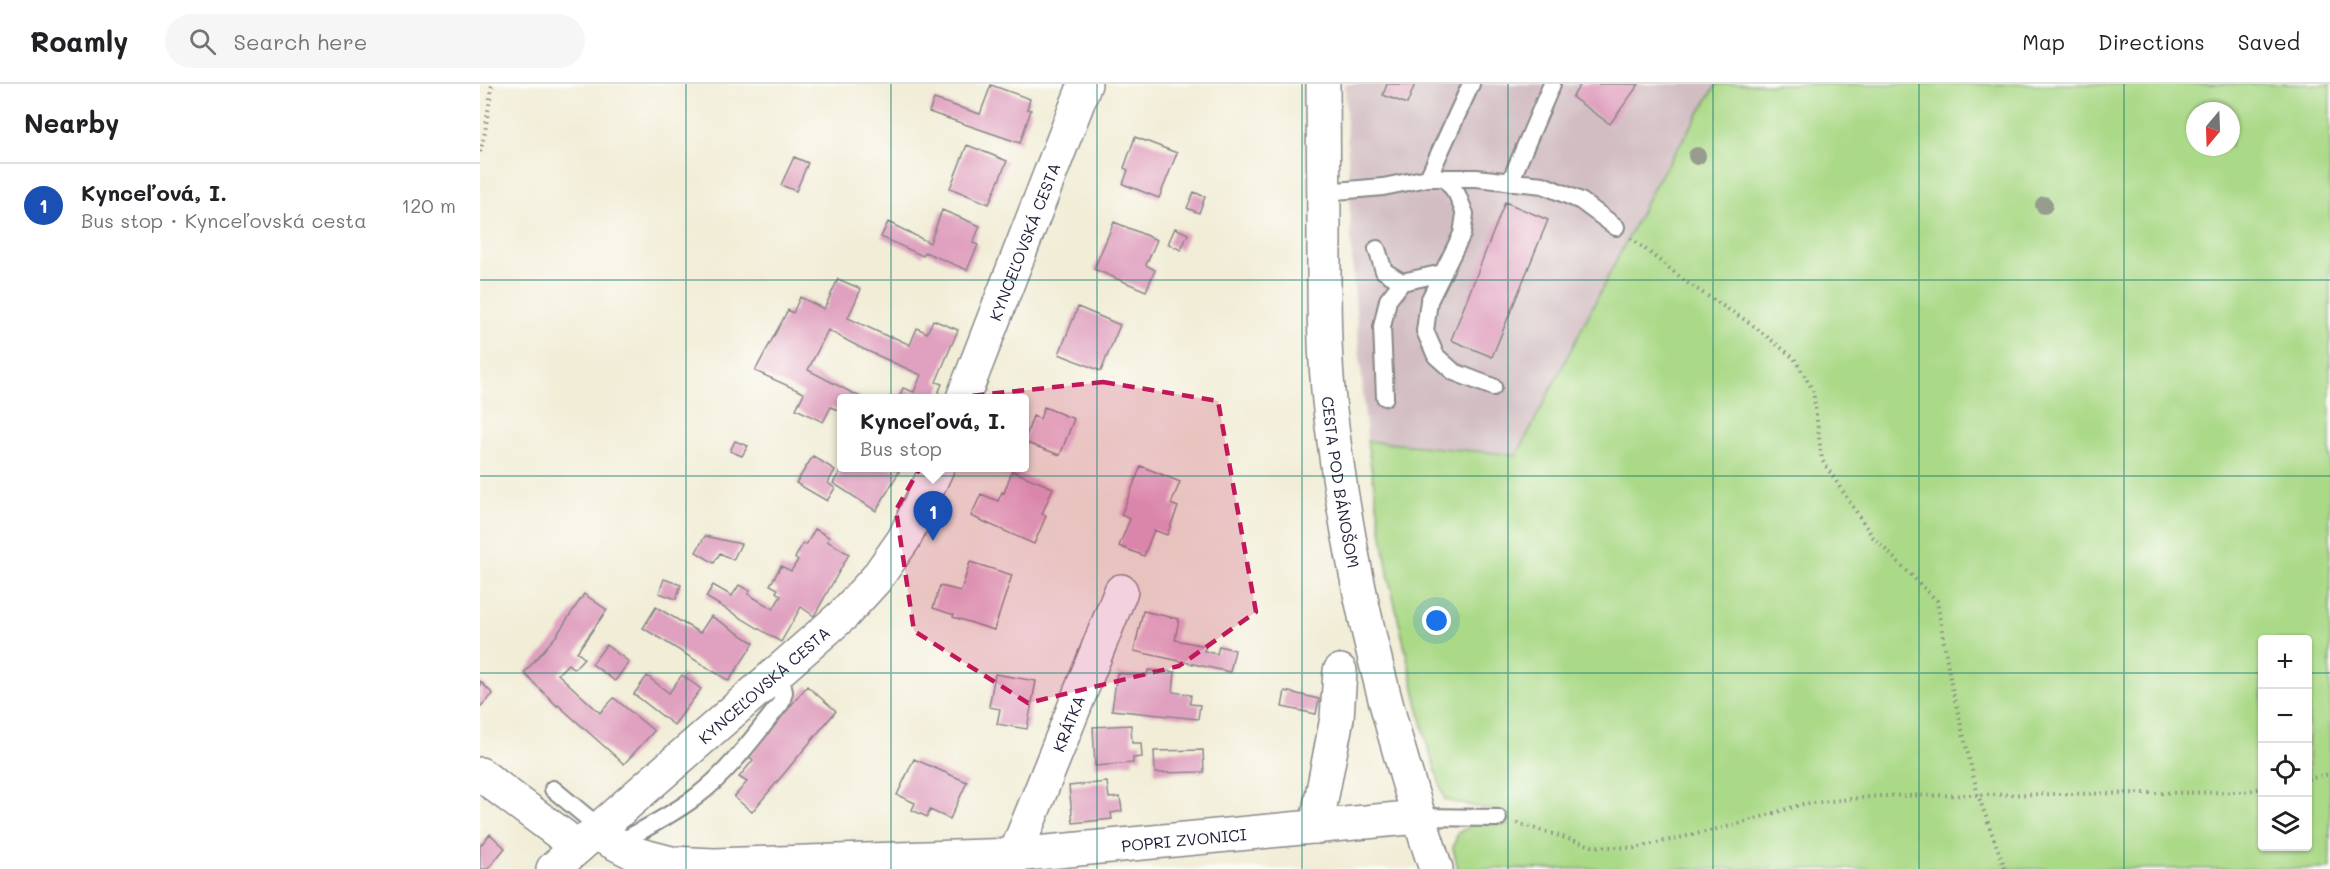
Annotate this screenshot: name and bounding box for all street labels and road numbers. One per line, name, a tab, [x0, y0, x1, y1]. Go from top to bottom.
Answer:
street label: KYNCEĽOVSKÁ CESTA	[984, 159, 1064, 324]
street label: CESTA POD BÁNOŠOM	[1318, 395, 1365, 569]
street label: KYNCEĽOVSKÁ CESTA	[693, 621, 834, 748]
street label: KRÁTKA	[1047, 692, 1089, 755]
street label: POPRI ZVONICI	[1120, 823, 1247, 855]

